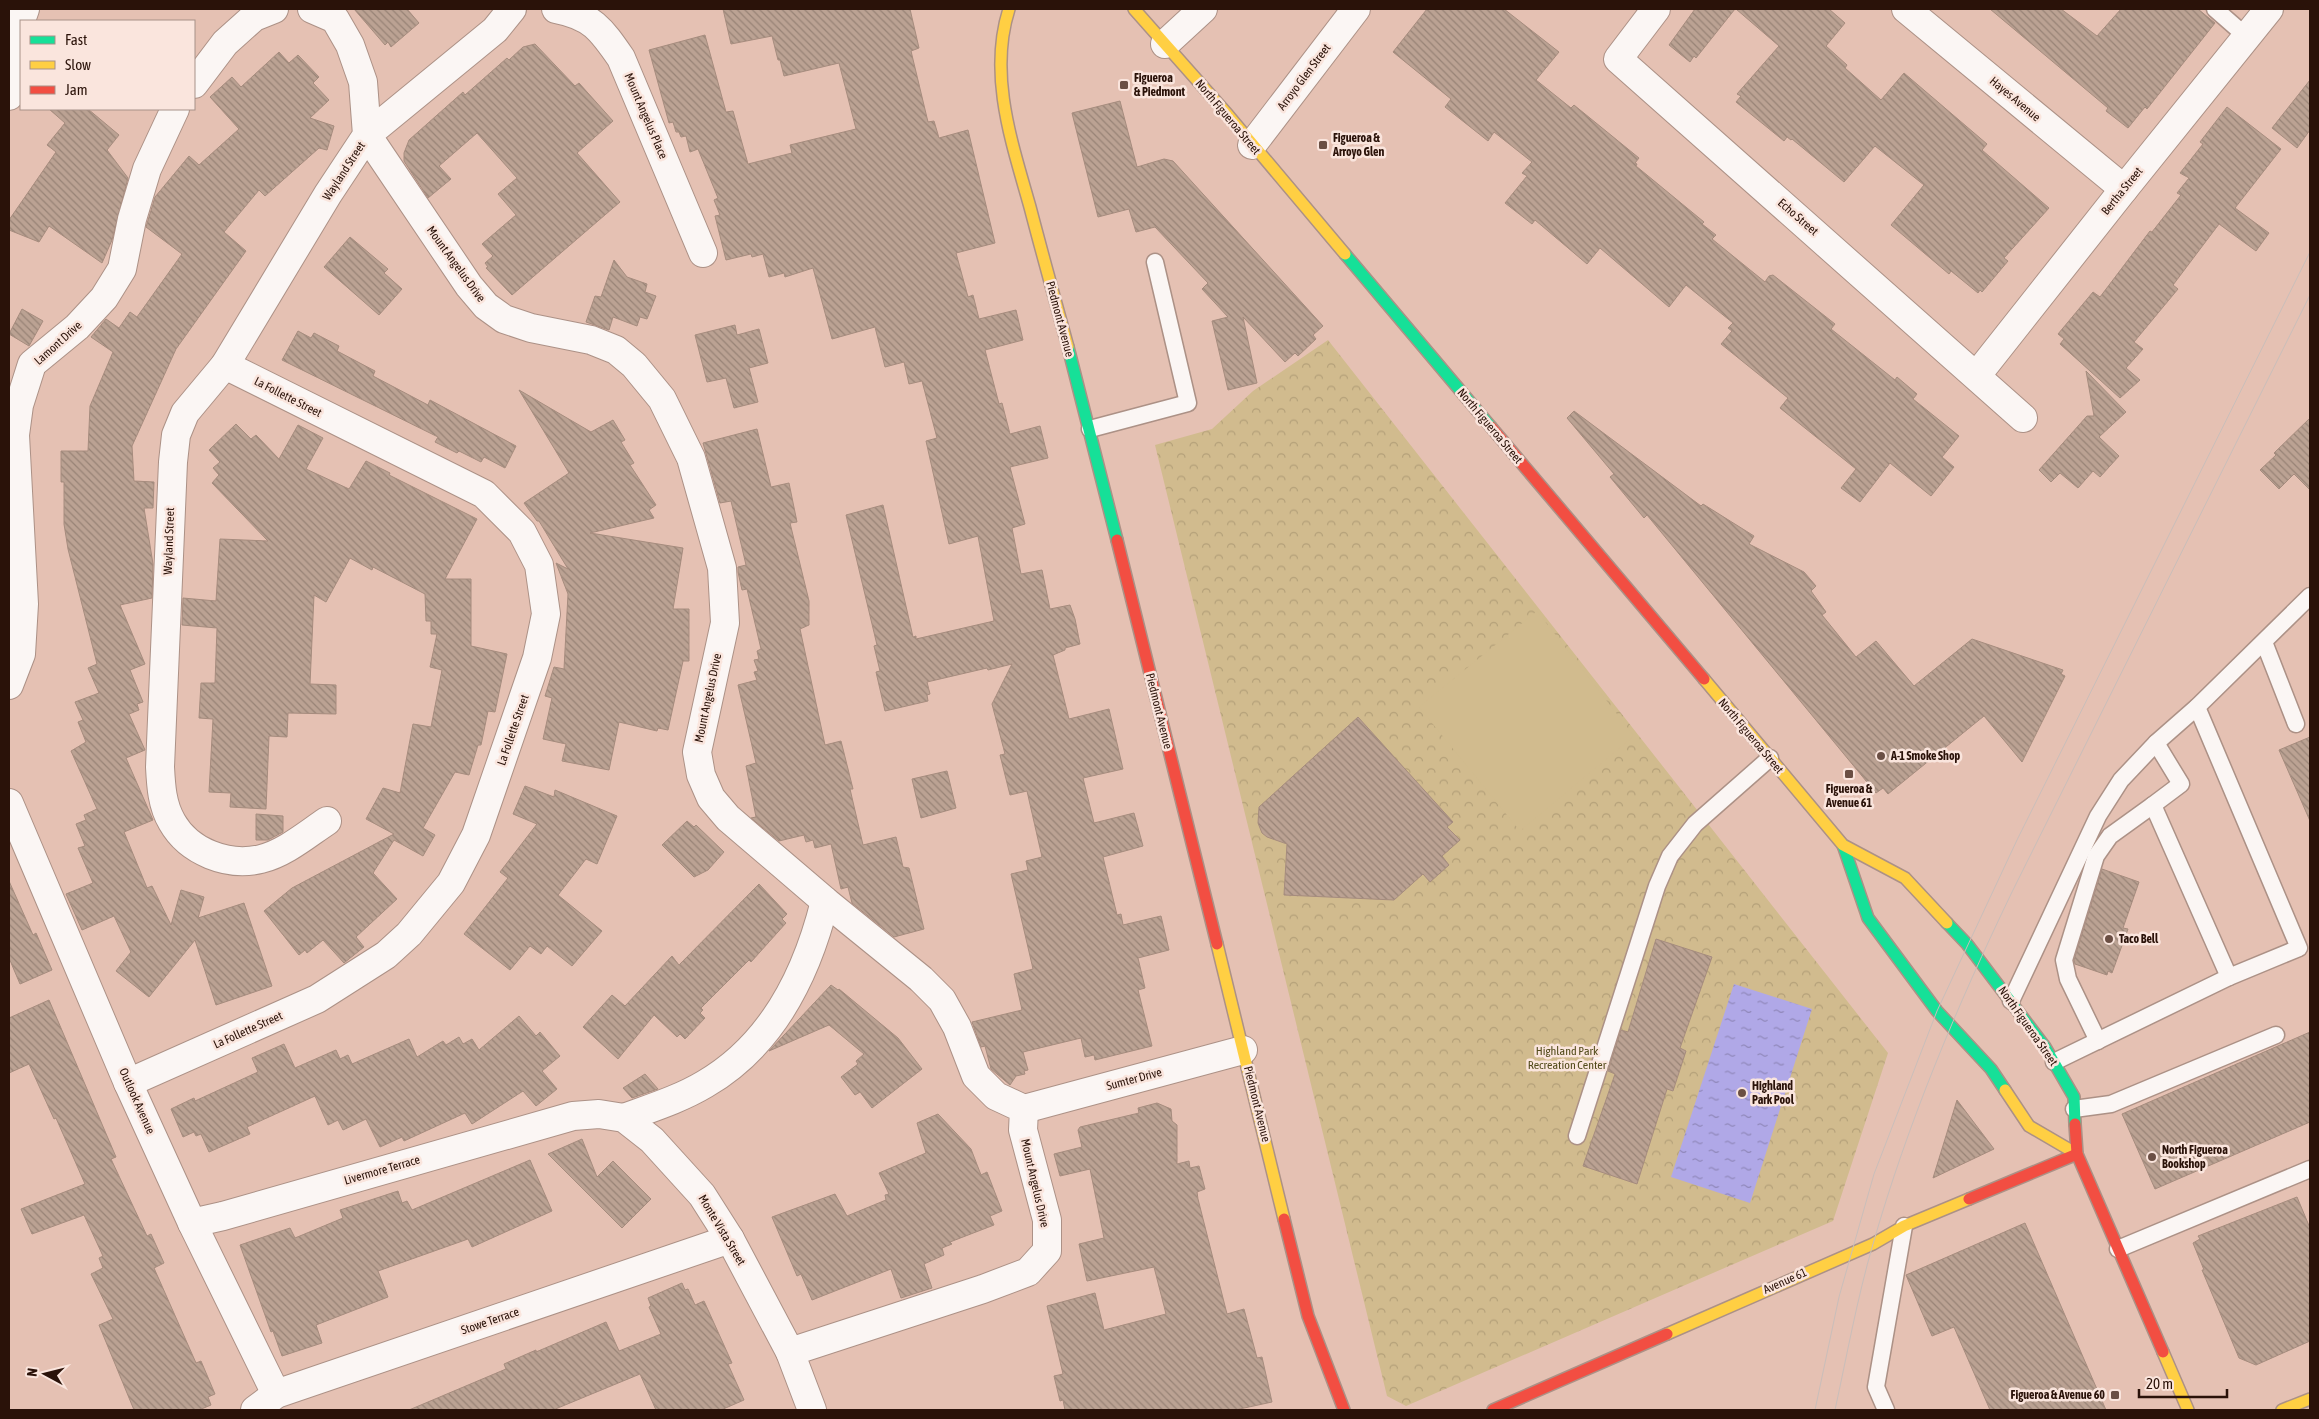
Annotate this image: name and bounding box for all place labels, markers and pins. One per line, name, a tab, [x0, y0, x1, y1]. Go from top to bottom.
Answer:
place label: Figueroa & Piedmont	[1134, 71, 1186, 99]
marker: Figueroa & Piedmont	[1118, 79, 1130, 91]
place label: Figueroa & Arroyo Glen	[1332, 131, 1384, 159]
marker: Figueroa & Arroyo Glen	[1317, 139, 1329, 151]
place label: A-1 Smoke Shop	[1890, 749, 1961, 763]
marker: A-1 Smoke Shop	[1875, 750, 1887, 762]
marker: Figueroa & Avenue 61	[1843, 768, 1855, 780]
place label: Figueroa & Avenue 61	[1825, 782, 1873, 810]
place label: Taco Bell	[2119, 932, 2159, 946]
marker: Taco Bell	[2103, 933, 2115, 945]
place label: Highland Park Pool	[1752, 1079, 1795, 1107]
marker: Highland Park Pool	[1736, 1087, 1748, 1099]
place label: North Figueroa Bookshop	[2162, 1143, 2228, 1171]
marker: North Figueroa Bookshop	[2146, 1151, 2158, 1163]
place label: Figueroa & Avenue 60	[2011, 1388, 2105, 1402]
marker: Figueroa & Avenue 60	[2109, 1389, 2121, 1401]

